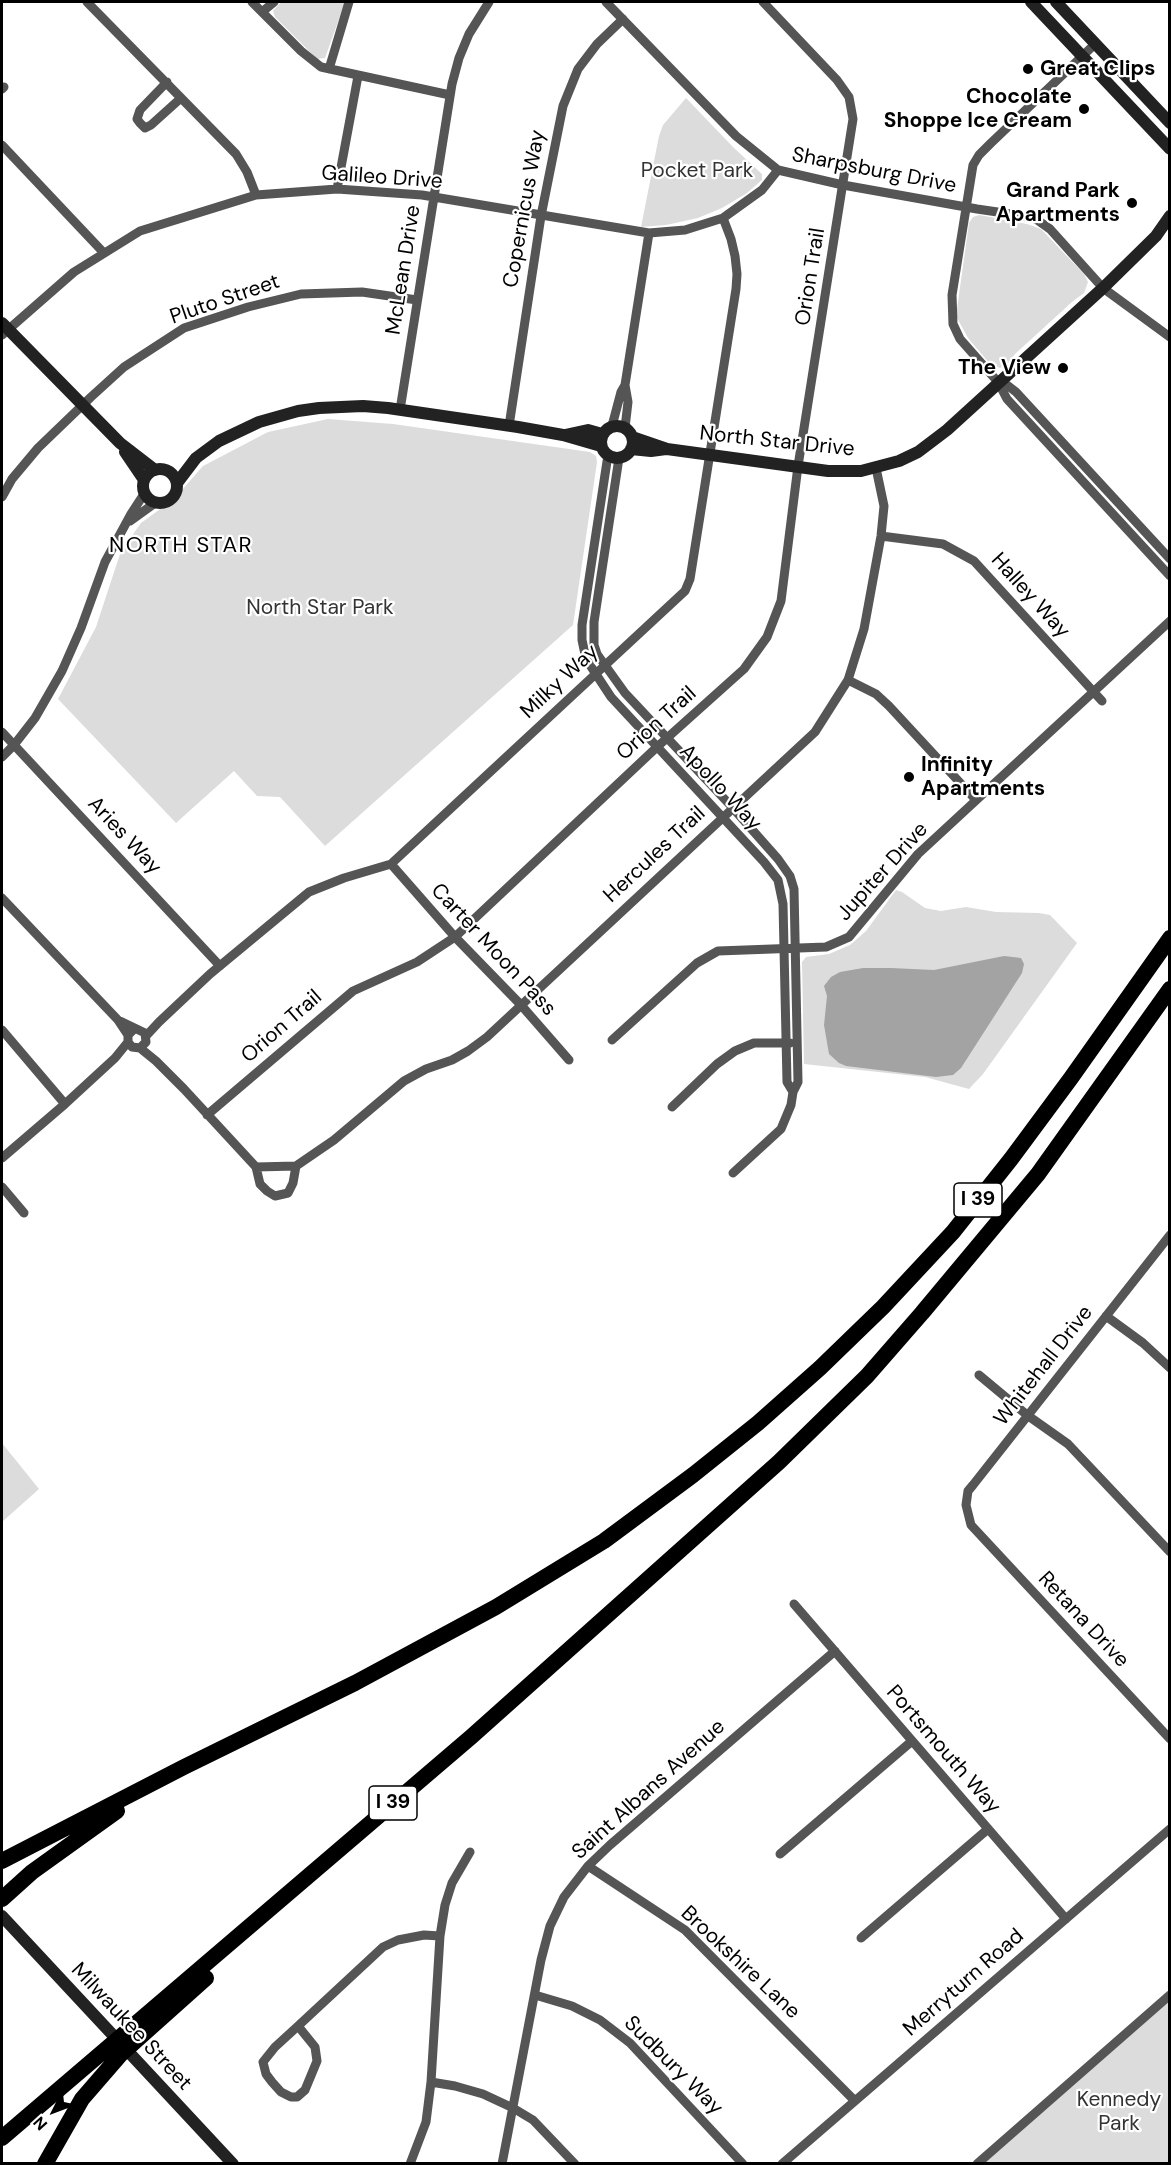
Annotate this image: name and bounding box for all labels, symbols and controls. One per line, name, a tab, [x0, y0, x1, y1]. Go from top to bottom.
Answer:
place label: Great Clips	[1040, 56, 1155, 82]
marker: Great Clips	[1021, 62, 1035, 76]
place label: Chocolate Shoppe Ice Cream	[884, 84, 1072, 134]
marker: Chocolate Shoppe Ice Cream	[1077, 102, 1091, 116]
street label: Copernicus Way	[499, 128, 551, 290]
street label: Sharpsburg Drive	[790, 143, 958, 199]
park label: Pocket Park	[641, 158, 753, 184]
street label: Galileo Drive	[321, 161, 443, 195]
place label: Grand Park Apartments	[996, 178, 1120, 228]
marker: Grand Park Apartments	[1125, 196, 1139, 210]
street label: McLean Drive	[381, 203, 427, 337]
street label: Orion Trail	[791, 226, 831, 328]
street label: Pluto Street	[167, 269, 283, 331]
place label: The View	[958, 355, 1051, 381]
marker: The View	[1056, 361, 1070, 375]
street label: North Star Drive	[698, 421, 856, 463]
district label: NORTH STAR	[109, 533, 253, 559]
street label: Halley Way	[985, 548, 1075, 644]
park label: North Star Park	[246, 595, 394, 621]
street label: Milky Way	[516, 640, 604, 724]
street label: Orion Trail	[612, 682, 702, 766]
street label: Apollo Way	[674, 740, 766, 836]
place label: Infinity Apartments	[921, 752, 1045, 802]
marker: Infinity Apartments	[902, 770, 916, 784]
street label: Aries Way	[82, 792, 166, 880]
street label: Hercules Trail	[599, 801, 711, 909]
street label: Jupiter Drive	[832, 818, 934, 926]
street label: Carter Moon Pass	[425, 879, 561, 1021]
street label: Orion Trail	[237, 985, 327, 1069]
road number: I 39	[954, 1183, 1002, 1217]
street label: Whitehall Drive	[989, 1301, 1099, 1431]
street label: Retana Drive	[1032, 1567, 1134, 1673]
street label: Portsmouth Way	[880, 1681, 1006, 1819]
street label: Saint Albans Avenue	[567, 1715, 731, 1865]
road number: I 39	[369, 1786, 417, 1820]
street label: Brookshire Lane	[675, 1901, 805, 2025]
street label: Merryturn Road	[899, 1924, 1029, 2042]
street label: Milwaukee Street	[65, 1958, 197, 2096]
street label: Sudbury Way	[618, 2011, 728, 2121]
north arrow	[24, 2081, 84, 2141]
park label: Kennedy Park	[1077, 2087, 1161, 2137]
text: N	[29, 2112, 52, 2135]

